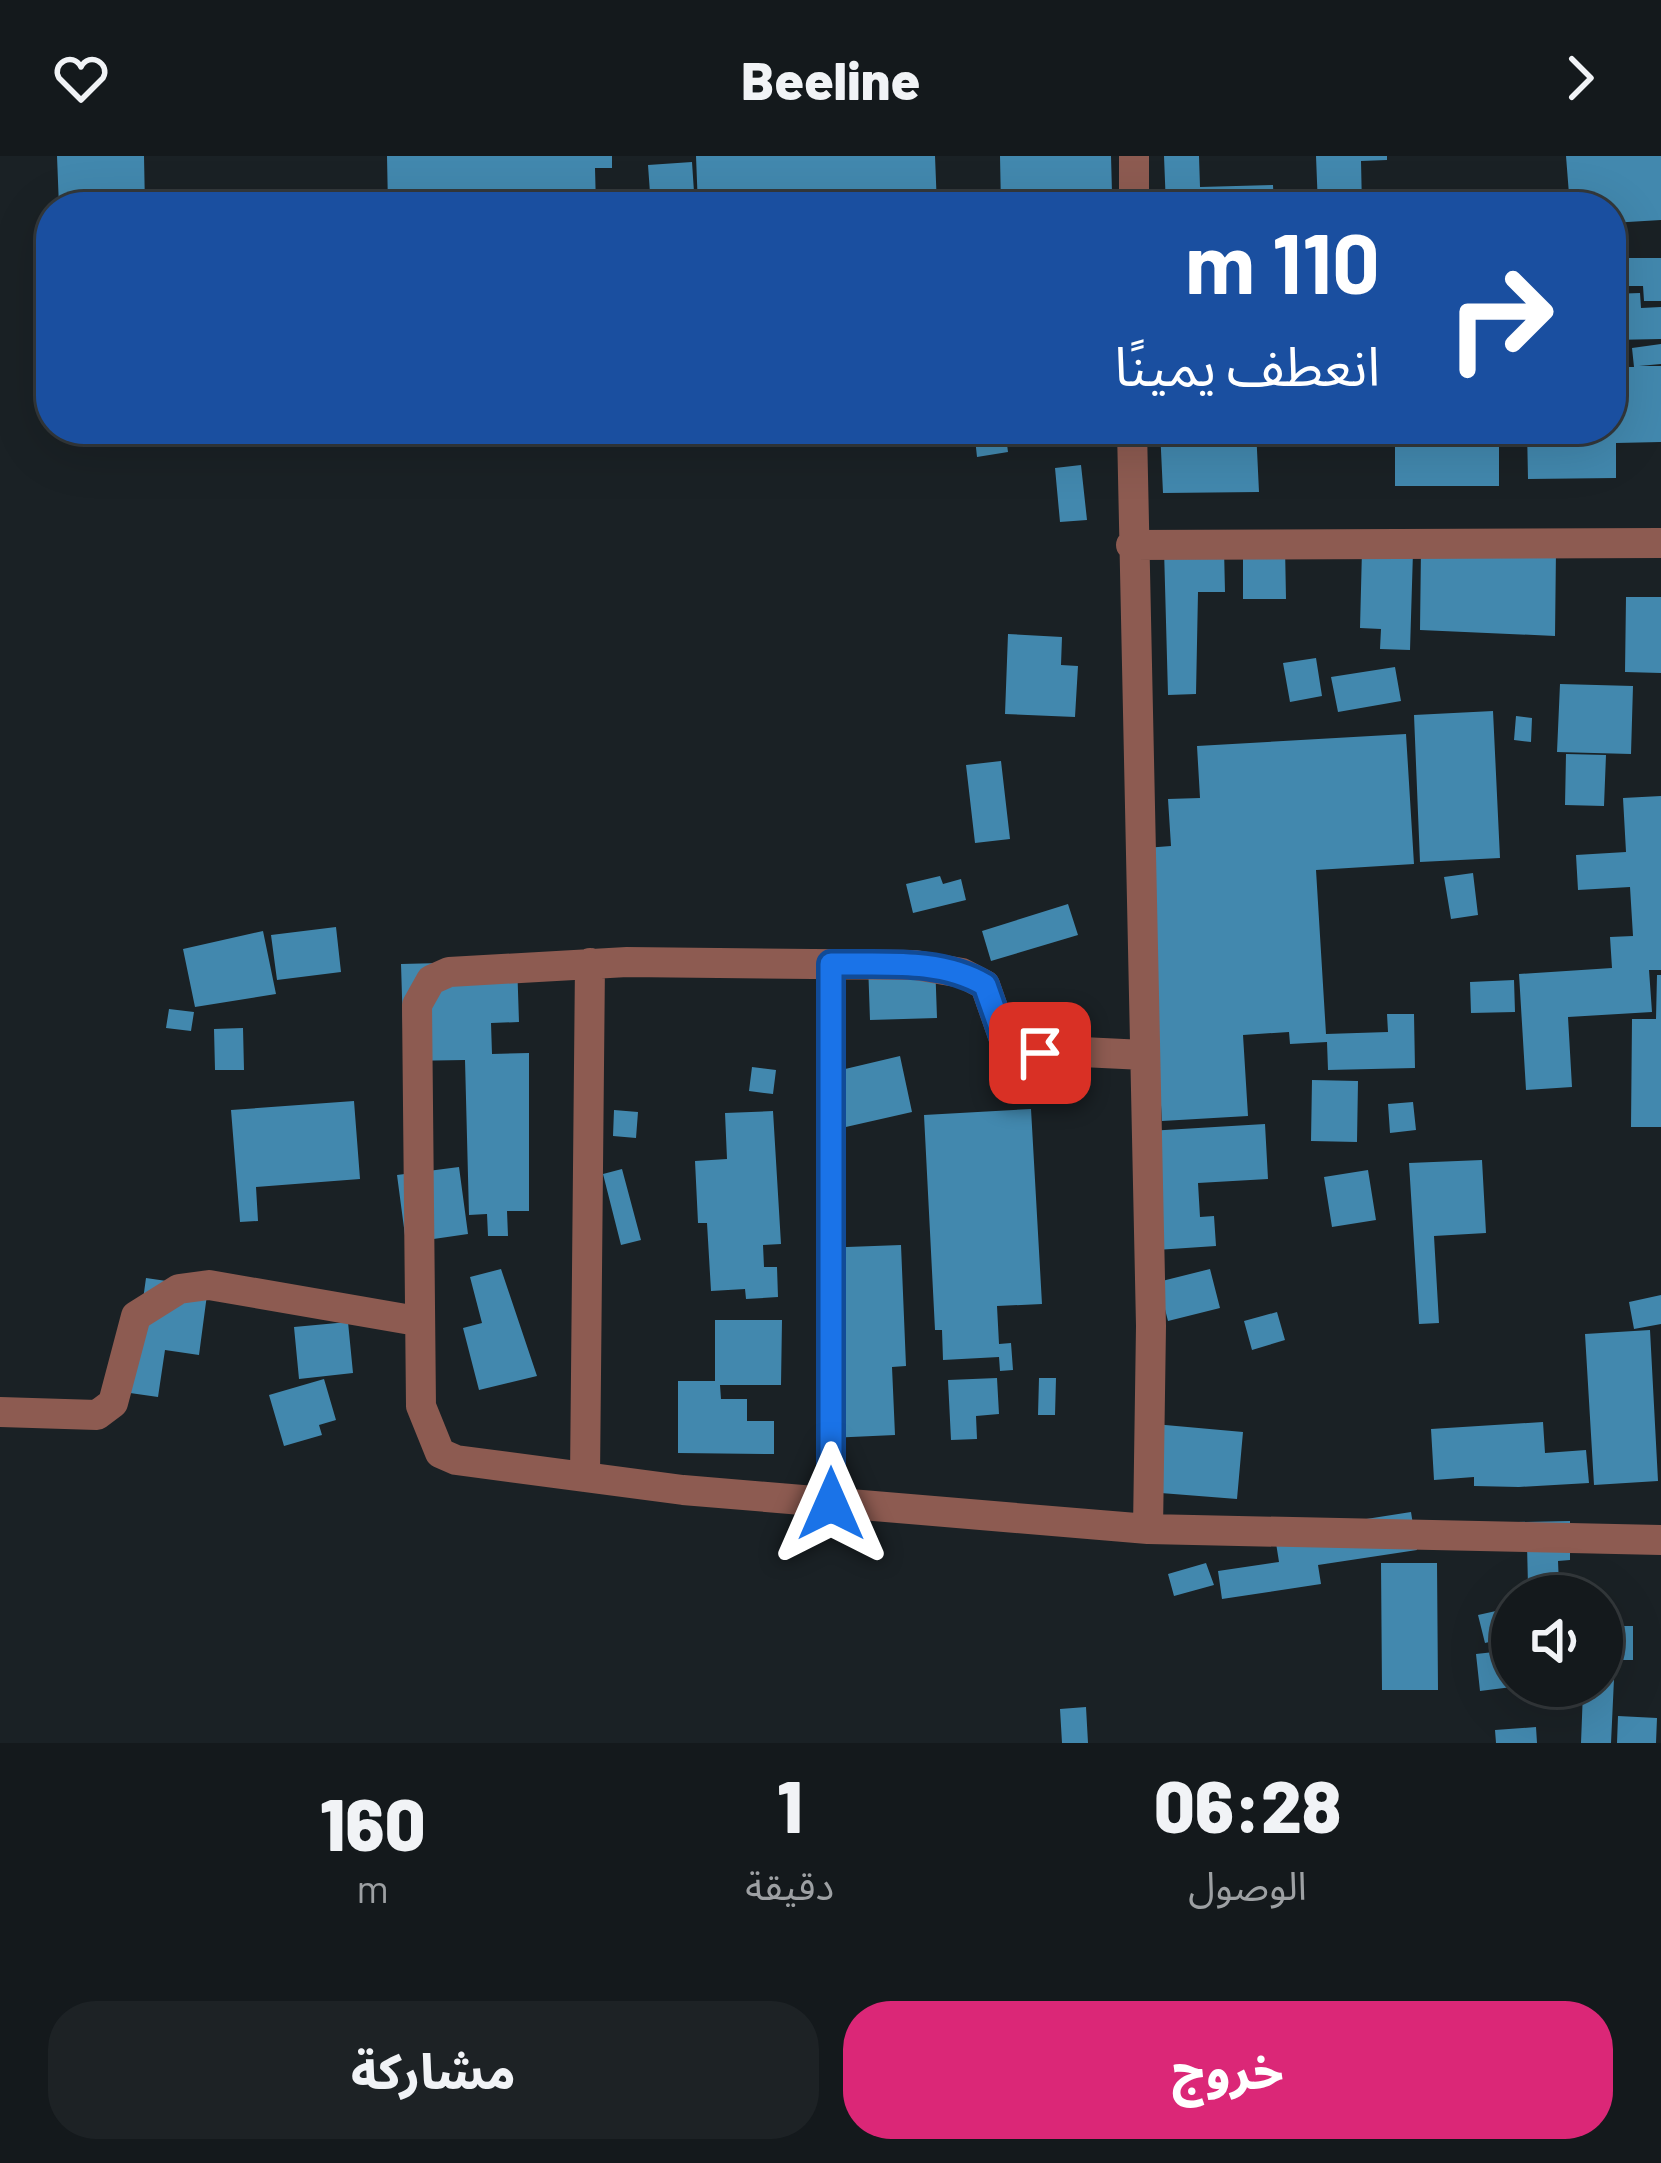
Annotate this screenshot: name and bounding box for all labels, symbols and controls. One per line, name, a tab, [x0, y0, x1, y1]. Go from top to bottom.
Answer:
icon: heart	[48, 45, 114, 111]
icon: forward	[1547, 45, 1613, 111]
text: Beeline	[741, 46, 920, 111]
text: 110 m	[1185, 210, 1380, 311]
icon: right	[1422, 240, 1578, 396]
text: انعطف يمينًا	[1114, 332, 1380, 397]
pin	[989, 1002, 1091, 1104]
icon: arrive	[1007, 1020, 1073, 1086]
position arrow	[768, 1441, 894, 1567]
map controls	[1491, 1575, 1623, 1707]
button: sound	[1491, 1575, 1623, 1707]
text: 1	[777, 1761, 802, 1847]
text: 06:28	[1154, 1761, 1341, 1847]
text: 160	[320, 1779, 426, 1865]
text: دقيقة	[745, 1861, 834, 1908]
text: الوصول	[1188, 1861, 1307, 1908]
text: m	[357, 1864, 389, 1911]
button: مشاركة	[48, 2001, 819, 2139]
button: خروج	[843, 2001, 1613, 2139]

